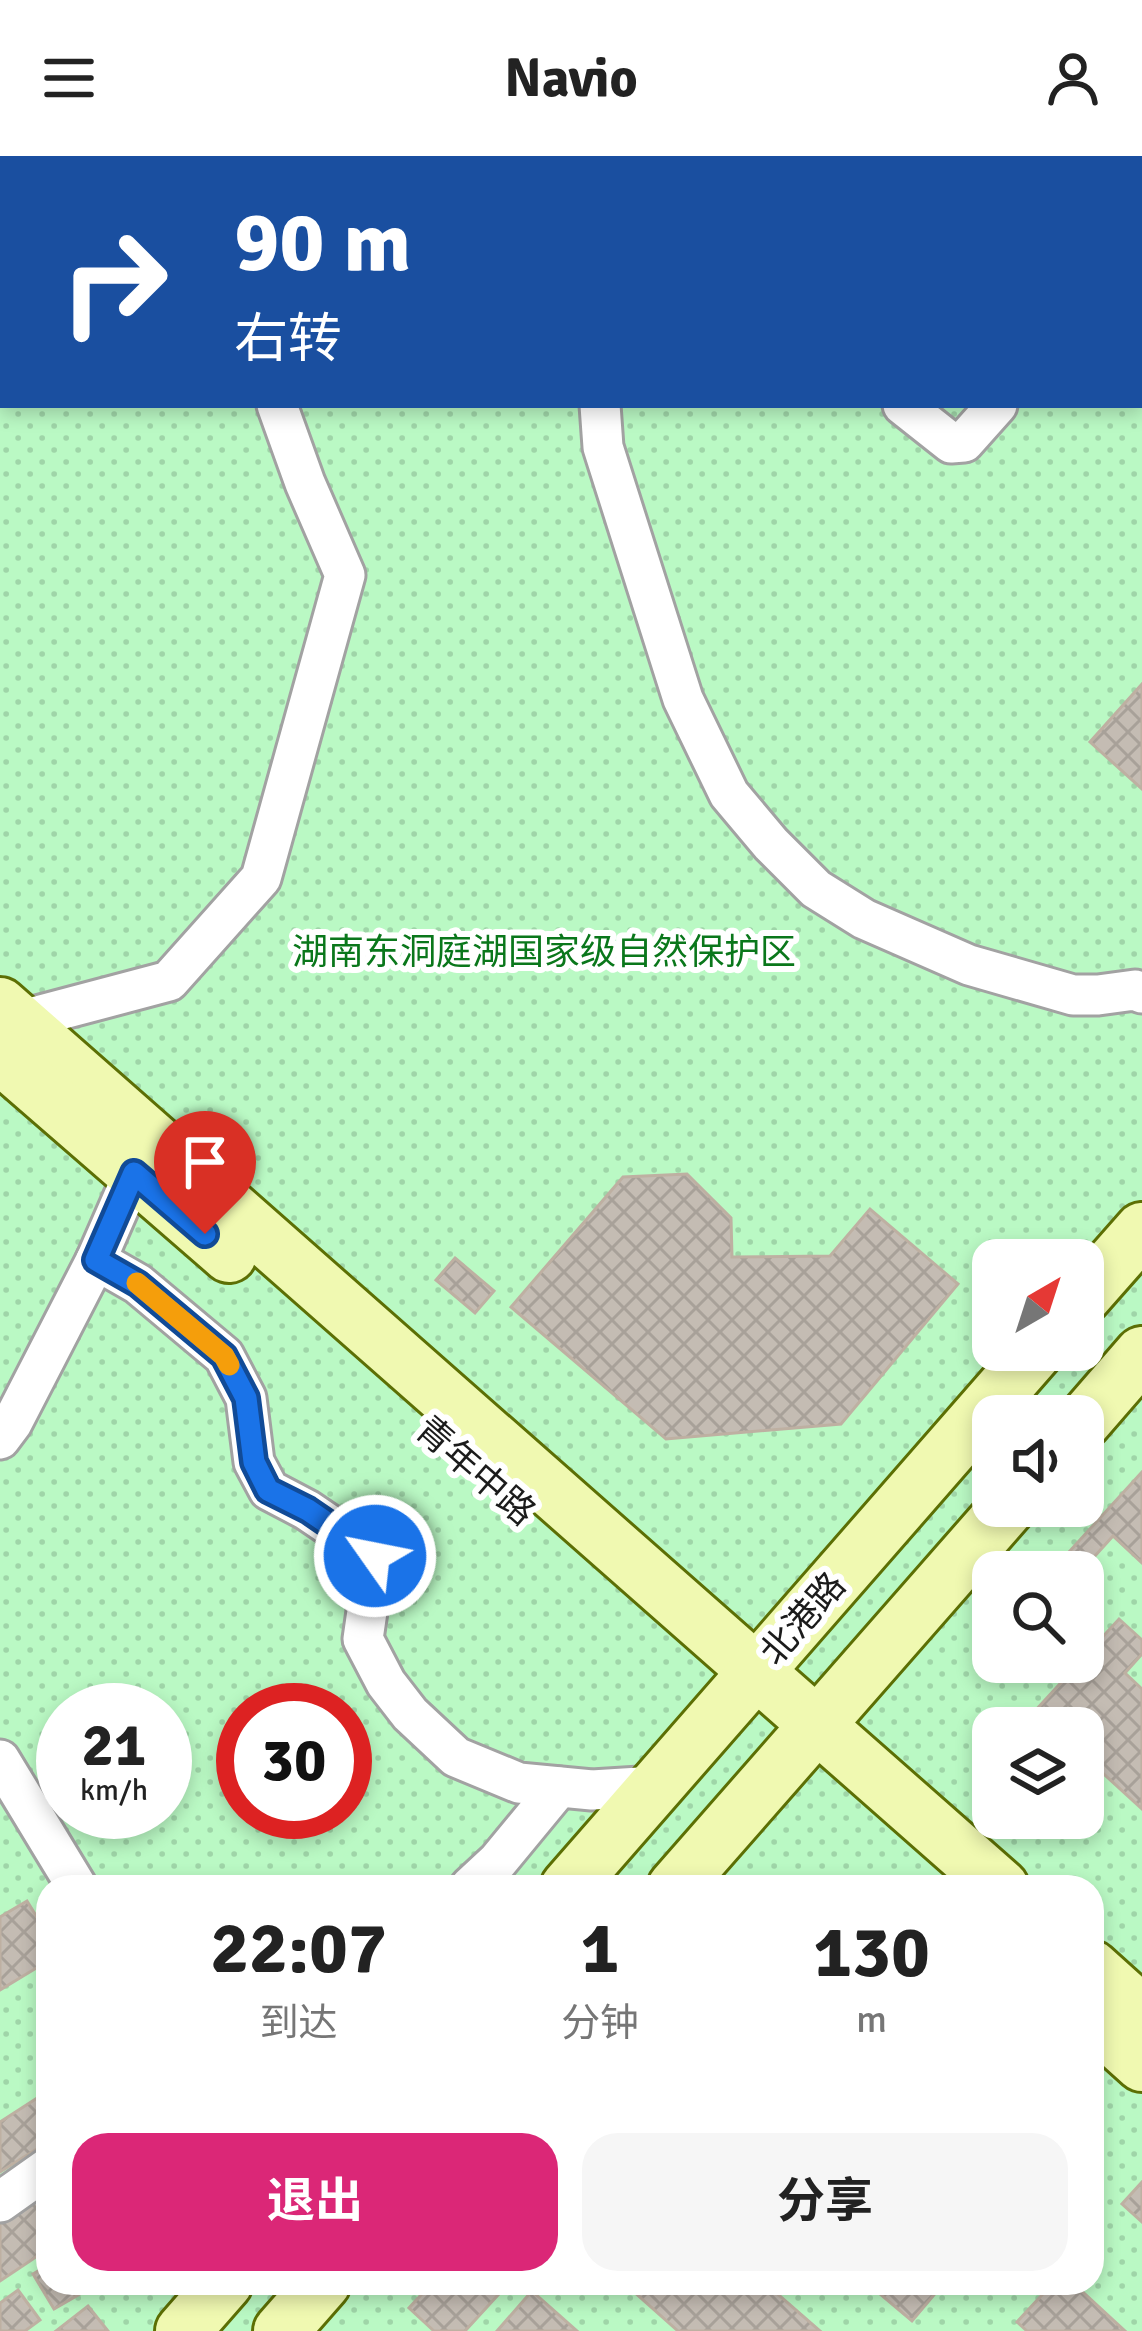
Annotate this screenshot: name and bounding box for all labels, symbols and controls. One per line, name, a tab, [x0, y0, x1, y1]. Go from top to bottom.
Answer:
icon: menu	[36, 45, 102, 111]
text: Navio	[504, 45, 638, 112]
icon: person	[1040, 45, 1106, 111]
text: 90 m	[234, 191, 411, 295]
icon: right	[36, 204, 192, 360]
text: 右转	[234, 306, 342, 373]
park label: 湖南东洞庭湖国家级自然保护区	[292, 930, 796, 975]
pin	[154, 1111, 256, 1234]
icon: arrive	[172, 1129, 238, 1195]
north arrow	[972, 1239, 1104, 1371]
map controls	[972, 1239, 1104, 1839]
button: sound	[972, 1395, 1104, 1527]
street label: 青年中路	[406, 1407, 544, 1535]
position arrow	[312, 1493, 438, 1619]
button: search	[972, 1551, 1104, 1683]
street label: 北港路	[751, 1563, 856, 1675]
speed limit sign: 30	[216, 1683, 372, 1839]
button: layers	[972, 1707, 1104, 1839]
text: 21	[82, 1709, 146, 1783]
text: km/h	[80, 1772, 148, 1809]
text: 22:07	[210, 1904, 387, 1993]
text: 1	[581, 1904, 619, 1993]
text: 130	[813, 1908, 930, 1997]
text: m	[856, 1995, 887, 2043]
text: 到达	[260, 1999, 338, 2047]
text: 分钟	[561, 1999, 639, 2047]
button: 退出	[72, 2133, 558, 2271]
button: 分享	[582, 2133, 1068, 2271]

